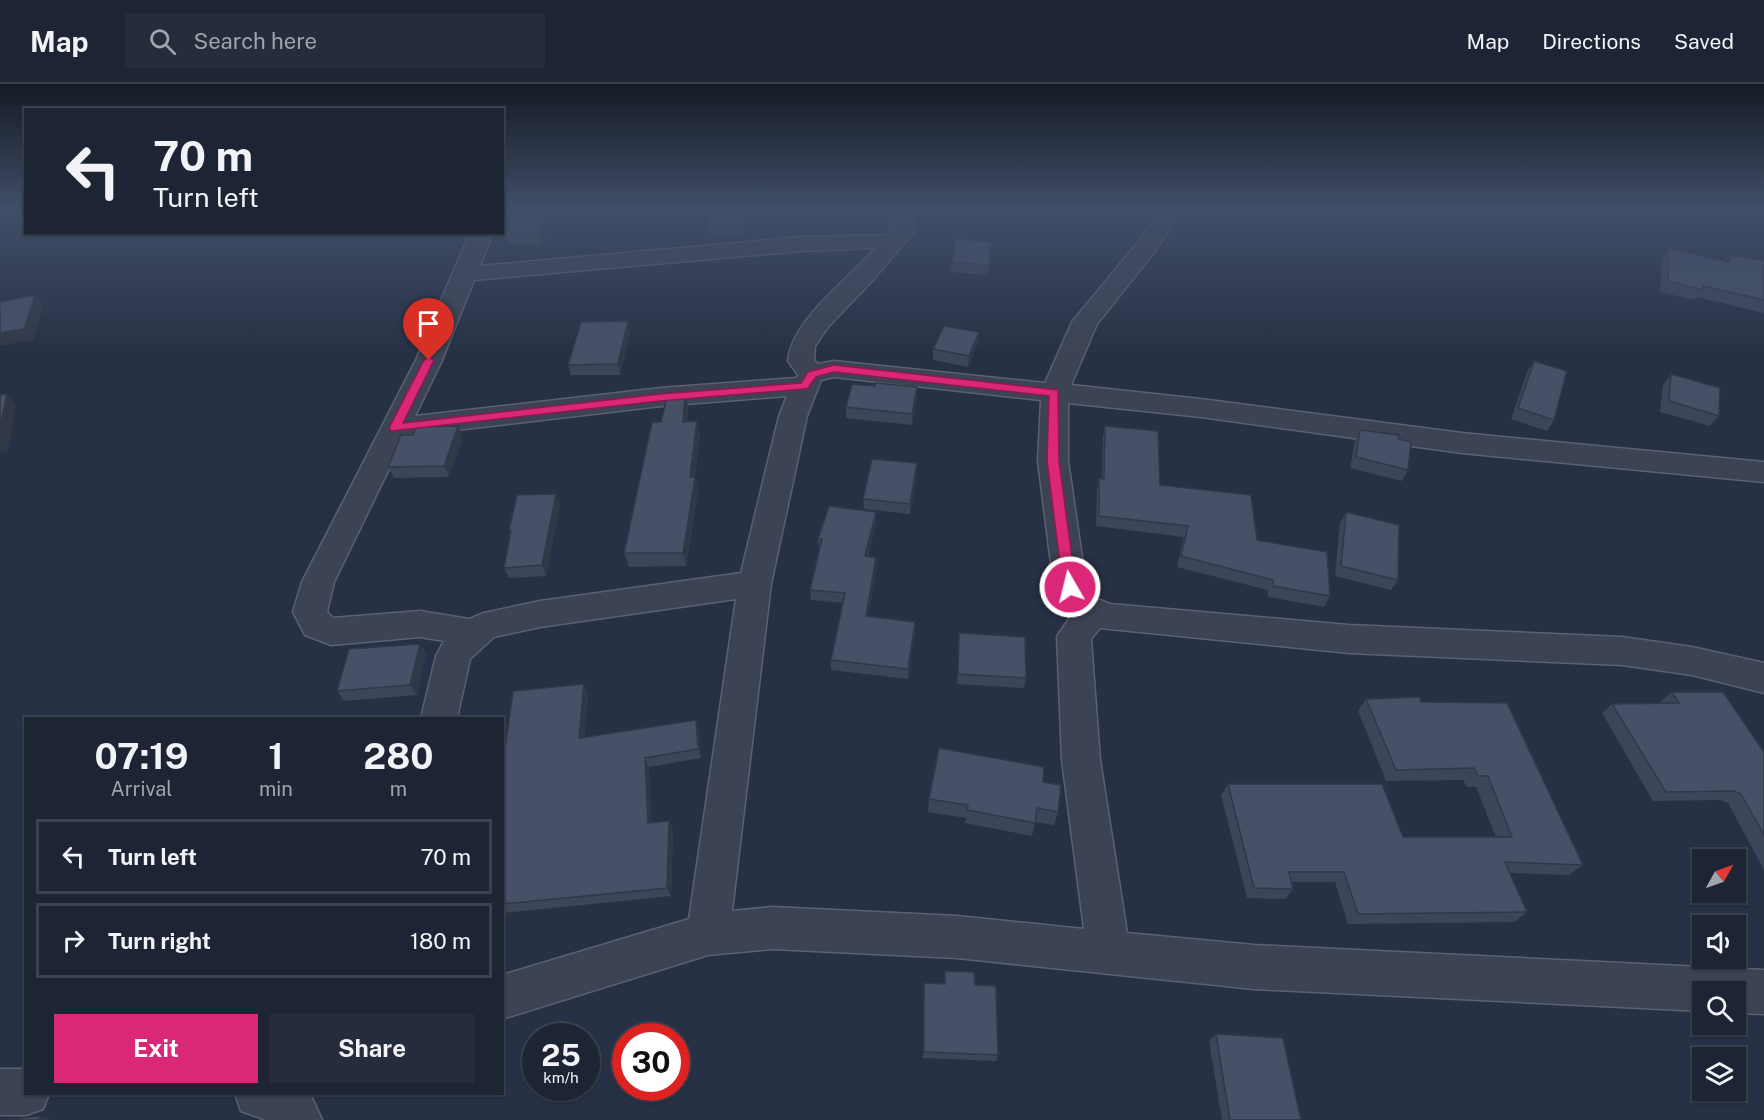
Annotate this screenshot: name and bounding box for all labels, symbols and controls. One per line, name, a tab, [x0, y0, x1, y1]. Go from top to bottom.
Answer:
search box	[125, 14, 545, 68]
text: Map	[30, 25, 89, 58]
icon: search	[146, 25, 179, 58]
text: Search here	[194, 28, 317, 54]
text: Map	[1467, 29, 1509, 54]
text: Directions	[1542, 29, 1641, 54]
text: Saved	[1674, 29, 1734, 54]
text: 70 m	[153, 131, 253, 180]
icon: left	[54, 132, 132, 210]
text: Turn left	[153, 181, 259, 213]
pin	[403, 298, 454, 360]
icon: arrive	[412, 307, 445, 340]
position arrow	[1038, 555, 1102, 619]
text: 07:19	[94, 735, 188, 777]
text: 1	[268, 735, 284, 777]
text: 280	[363, 735, 433, 777]
text: Arrival	[111, 777, 172, 801]
text: min	[259, 777, 293, 801]
text: m	[390, 777, 407, 801]
icon: left	[57, 840, 90, 873]
text: Turn left	[108, 844, 197, 870]
text: 70 m	[420, 844, 471, 870]
north arrow	[1692, 849, 1746, 903]
map controls	[1692, 849, 1746, 1101]
button: sound	[1692, 915, 1746, 969]
icon: right	[57, 924, 90, 957]
text: Turn right	[108, 928, 211, 954]
text: 180 m	[410, 928, 471, 954]
button: search	[1692, 981, 1746, 1035]
button: Exit	[54, 1014, 258, 1083]
button: Share	[270, 1014, 474, 1083]
speed limit sign: 30	[612, 1023, 690, 1101]
text: 25	[541, 1037, 581, 1073]
button: layers	[1692, 1047, 1746, 1101]
text: km/h	[543, 1069, 579, 1086]

